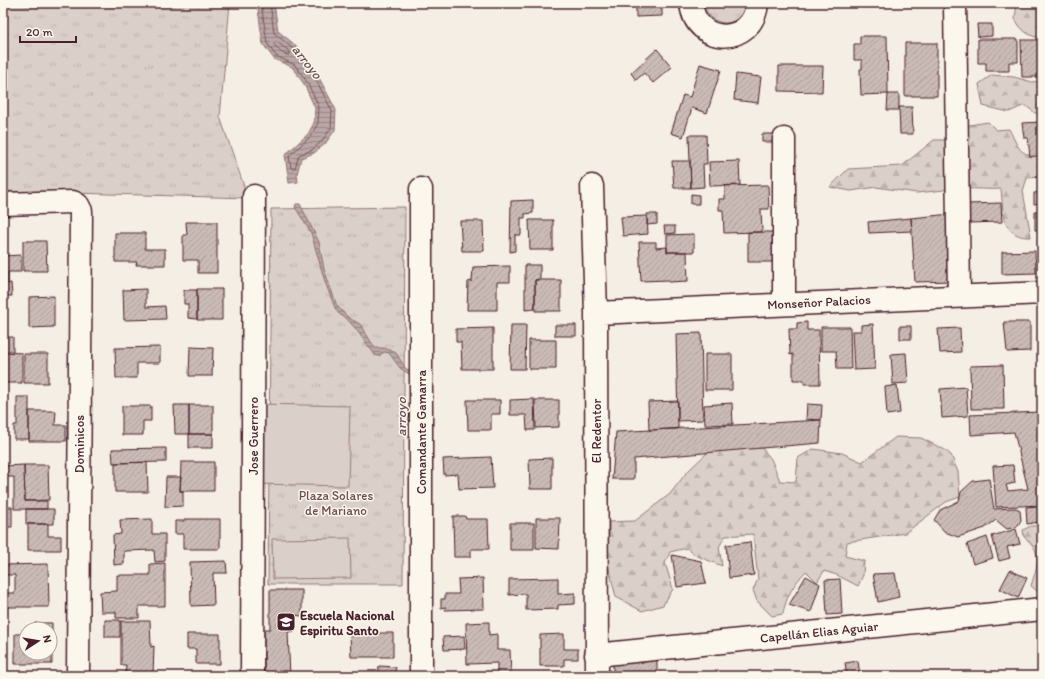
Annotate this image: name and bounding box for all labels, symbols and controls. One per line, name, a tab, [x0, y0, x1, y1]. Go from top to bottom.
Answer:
scale bar	[20, 18, 76, 44]
text: 20 m	[26, 25, 53, 39]
water label: arroyo	[288, 41, 326, 83]
street label: Monseñor Palacios	[767, 292, 871, 312]
street label: Comandante Gamarra	[414, 370, 429, 494]
street label: Jose Guerrero	[246, 397, 261, 475]
water label: arroyo	[393, 397, 410, 436]
street label: El Redentor	[589, 399, 604, 463]
street label: Dominicos	[72, 415, 87, 473]
park label: Plaza Solares de Mariano	[299, 488, 374, 518]
place label: Escuela Nacional Espiritu Santo	[300, 608, 395, 639]
school or university icon: Escuela Nacional Espiritu Santo	[275, 611, 297, 633]
street label: Capellán Elias Aguiar	[759, 618, 879, 646]
north arrow	[18, 621, 58, 661]
text: N	[40, 634, 54, 644]

